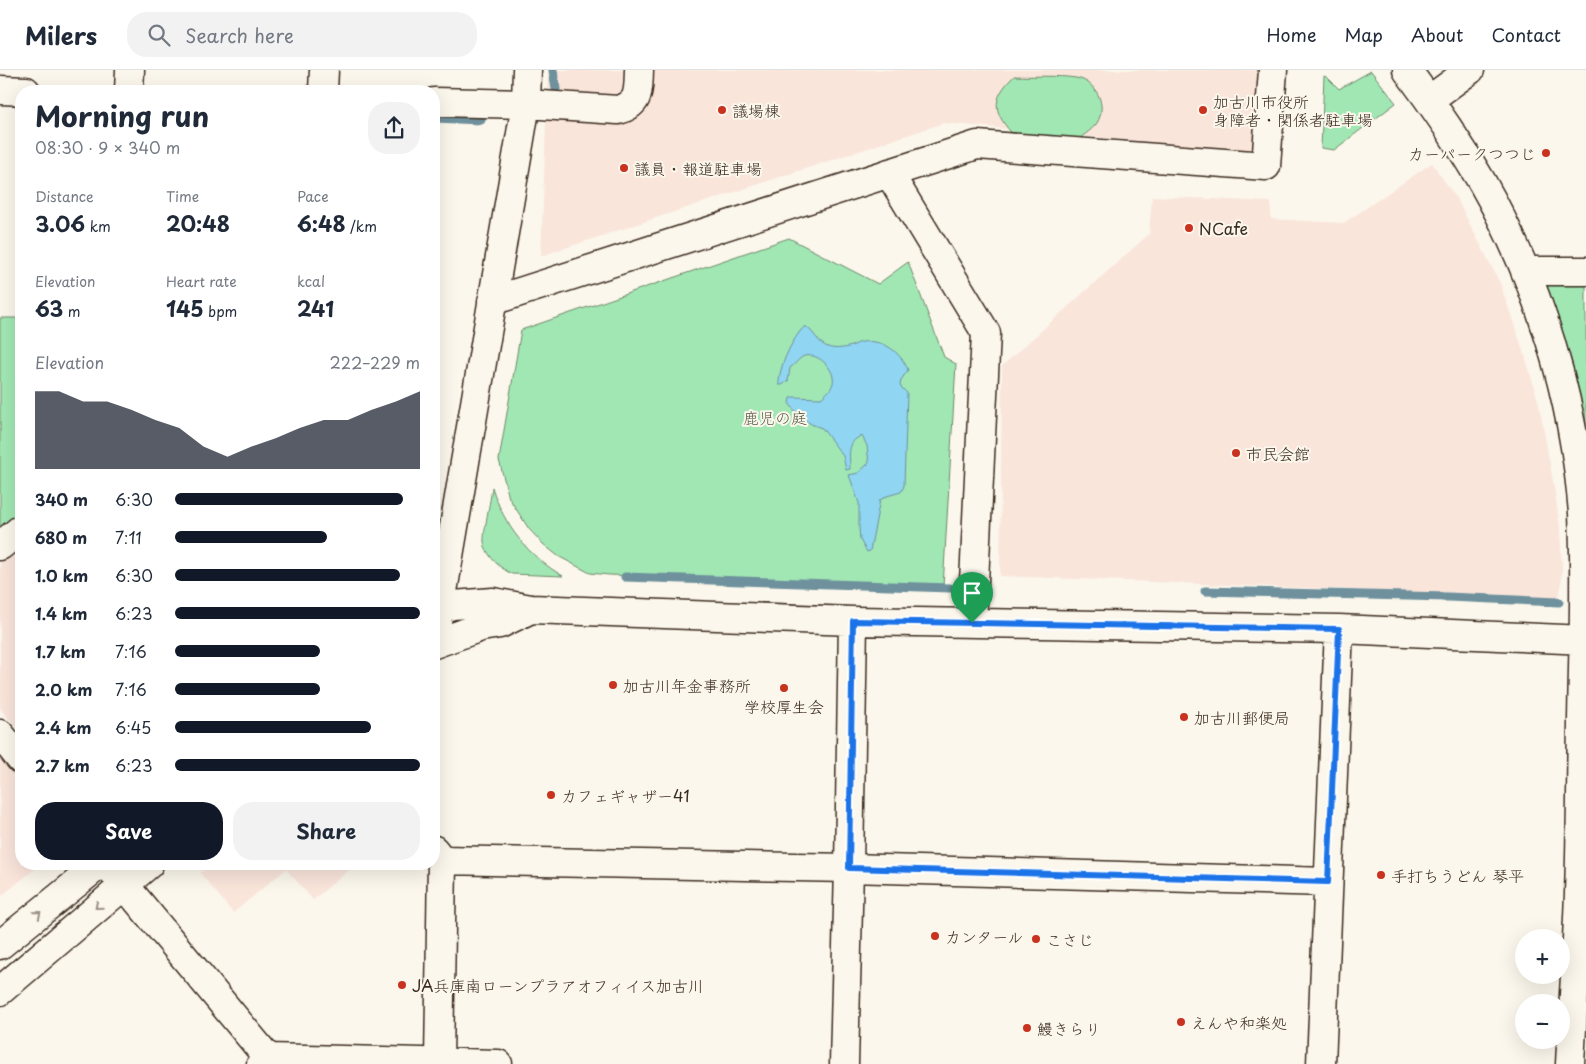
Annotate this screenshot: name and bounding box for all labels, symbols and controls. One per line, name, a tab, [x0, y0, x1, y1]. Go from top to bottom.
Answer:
search box	[127, 12, 477, 57]
text: Milers	[25, 17, 97, 53]
icon: search	[145, 21, 173, 49]
text: Search here	[185, 21, 294, 49]
text: Home	[1266, 21, 1316, 48]
text: Map	[1344, 21, 1383, 48]
text: About	[1411, 21, 1463, 48]
text: Contact	[1491, 21, 1561, 48]
place label: 加古川市役所 身障者・関係者駐車場	[1213, 89, 1373, 131]
text: Morning run	[35, 94, 209, 137]
place label: 議場棟	[732, 98, 780, 122]
button: share	[368, 102, 420, 154]
marker: 議場棟	[716, 104, 728, 116]
marker: 加古川市役所 身障者・関係者駐車場	[1197, 104, 1209, 116]
text: 08:30 · 9 × 340 m	[35, 135, 180, 159]
place label: カーパークつつじ	[1408, 141, 1536, 165]
marker: カーパークつつじ	[1540, 147, 1552, 159]
place label: 議員・報道駐車場	[634, 156, 762, 180]
marker: 議員・報道駐車場	[618, 162, 630, 174]
text: Distance	[35, 186, 94, 207]
text: Time	[166, 186, 199, 207]
text: Pace	[297, 186, 329, 207]
text: 3.06	[35, 207, 85, 239]
text: 20:48	[166, 207, 230, 239]
text: 6:48	[297, 207, 346, 239]
text: km	[85, 216, 111, 237]
text: /km	[346, 216, 377, 237]
place label: NCafe	[1199, 216, 1248, 240]
marker: NCafe	[1183, 222, 1195, 234]
text: Elevation	[35, 271, 95, 292]
text: Heart rate	[166, 271, 237, 292]
text: kcal	[297, 271, 325, 292]
text: 63	[35, 292, 63, 324]
text: 145	[166, 292, 204, 324]
text: 241	[297, 292, 334, 324]
text: m	[63, 301, 81, 322]
text: bpm	[204, 301, 237, 322]
text: Elevation	[35, 350, 104, 374]
text: 222–229 m	[330, 350, 420, 374]
park label: 鹿児の庭	[743, 405, 807, 429]
place label: 市民会館	[1246, 441, 1310, 465]
marker: 市民会館	[1230, 447, 1242, 459]
text: 340 m	[35, 487, 88, 511]
text: 6:30	[115, 487, 153, 511]
text: 680 m	[35, 525, 87, 549]
text: 7:11	[115, 525, 142, 549]
text: 1.0 km	[35, 563, 88, 587]
text: 6:30	[115, 563, 153, 587]
pin	[951, 572, 993, 623]
icon: arrive	[958, 579, 986, 607]
text: 1.4 km	[35, 601, 87, 625]
text: 6:23	[115, 601, 152, 625]
text: 1.7 km	[35, 639, 86, 663]
text: 7:16	[115, 639, 147, 663]
place label: 加古川年金事務所	[623, 673, 751, 697]
text: 2.0 km	[35, 677, 92, 701]
text: 7:16	[115, 677, 147, 701]
marker: 加古川年金事務所	[607, 679, 619, 691]
marker: 学校厚生会	[778, 682, 790, 694]
place label: 学校厚生会	[744, 694, 824, 718]
place label: 加古川郵便局	[1194, 705, 1290, 729]
marker: 加古川郵便局	[1178, 711, 1190, 723]
text: 2.4 km	[35, 715, 91, 739]
text: 6:45	[115, 715, 151, 739]
text: 2.7 km	[35, 753, 90, 777]
text: 6:23	[115, 753, 152, 777]
place label: カフェギャザー41	[561, 783, 690, 807]
marker: カフェギャザー41	[545, 789, 557, 801]
button: Save	[35, 802, 223, 860]
button: Share	[233, 802, 420, 860]
place label: 手打ちうどん 琴平	[1391, 863, 1525, 887]
marker: 手打ちうどん 琴平	[1375, 869, 1387, 881]
one-way arrow	[95, 901, 104, 910]
one-way arrow	[32, 912, 41, 920]
place label: カンタール	[945, 924, 1023, 948]
place label: こさじ	[1046, 927, 1094, 951]
map controls	[1515, 929, 1570, 1049]
button: +	[1515, 929, 1570, 984]
marker: カンタール	[929, 930, 941, 942]
marker: こさじ	[1030, 933, 1042, 945]
place label: JA兵庫南ローンプラアオフィイス加古川	[412, 973, 704, 997]
marker: JA兵庫南ローンプラアオフィイス加古川	[396, 979, 408, 991]
button: −	[1515, 994, 1570, 1049]
place label: えんや和楽処	[1191, 1010, 1287, 1034]
place label: 鰻きらり	[1037, 1016, 1101, 1040]
marker: えんや和楽処	[1175, 1016, 1187, 1028]
marker: 鰻きらり	[1021, 1022, 1033, 1034]

